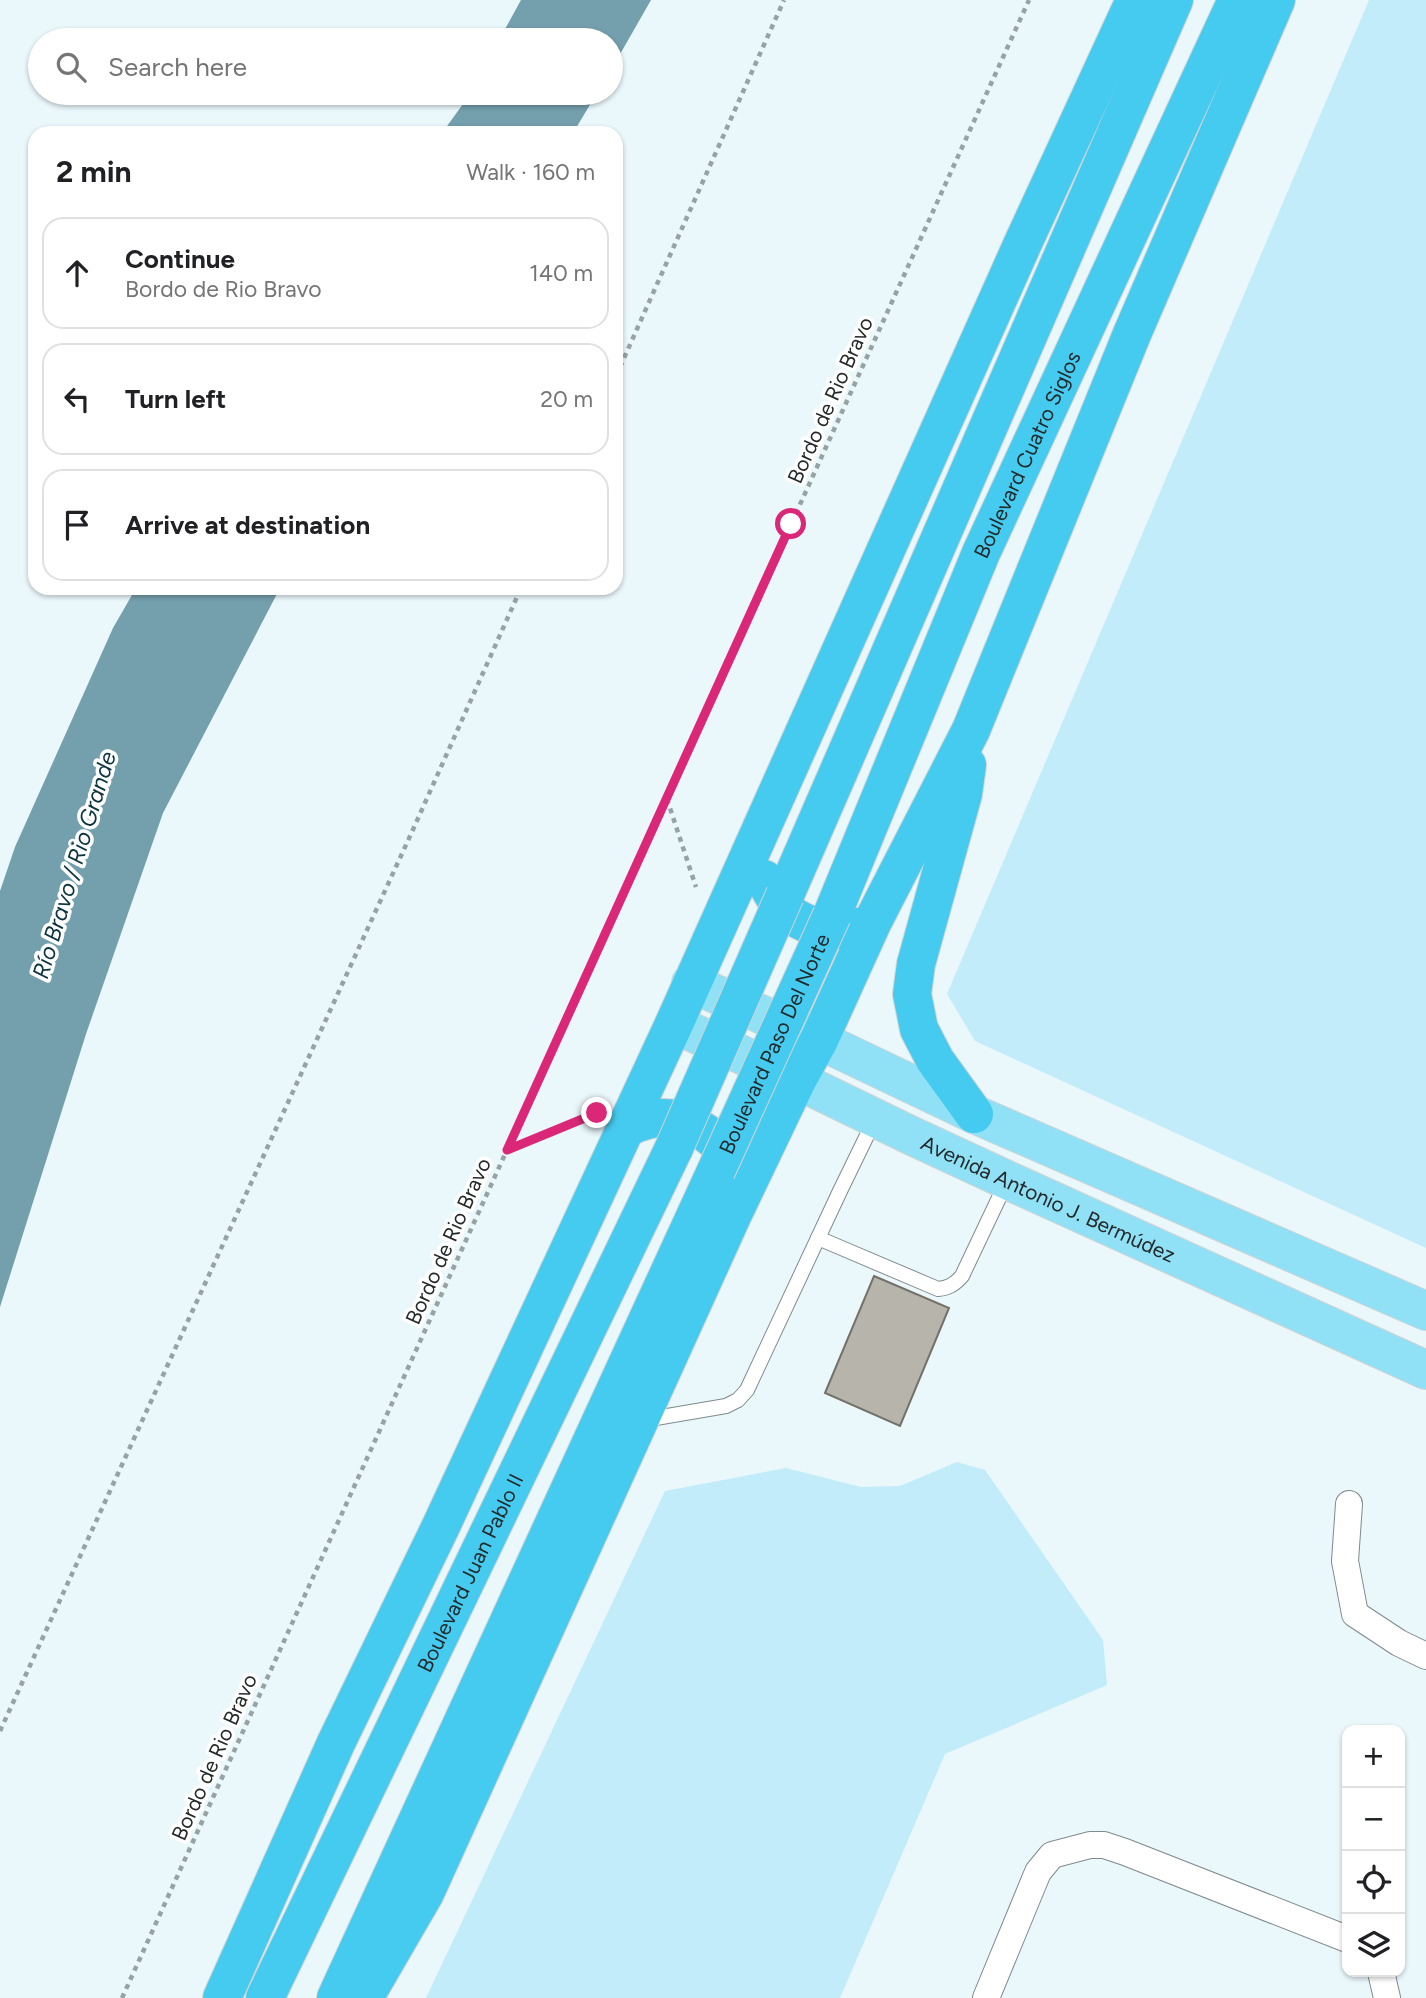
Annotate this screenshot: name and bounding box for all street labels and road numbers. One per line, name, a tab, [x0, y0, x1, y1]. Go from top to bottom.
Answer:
street label: Bordo de Rio Bravo	[782, 313, 878, 487]
street label: Boulevard Cuatro Siglos	[968, 347, 1085, 562]
street label: Boulevard Paso Del Norte	[713, 929, 835, 1158]
street label: Avenida Antonio J. Bermúdez	[917, 1130, 1179, 1267]
street label: Bordo de Rio Bravo	[400, 1154, 496, 1328]
street label: Boulevard Juan Pablo II	[411, 1469, 528, 1676]
street label: Bordo de Rio Bravo	[166, 1670, 262, 1844]

